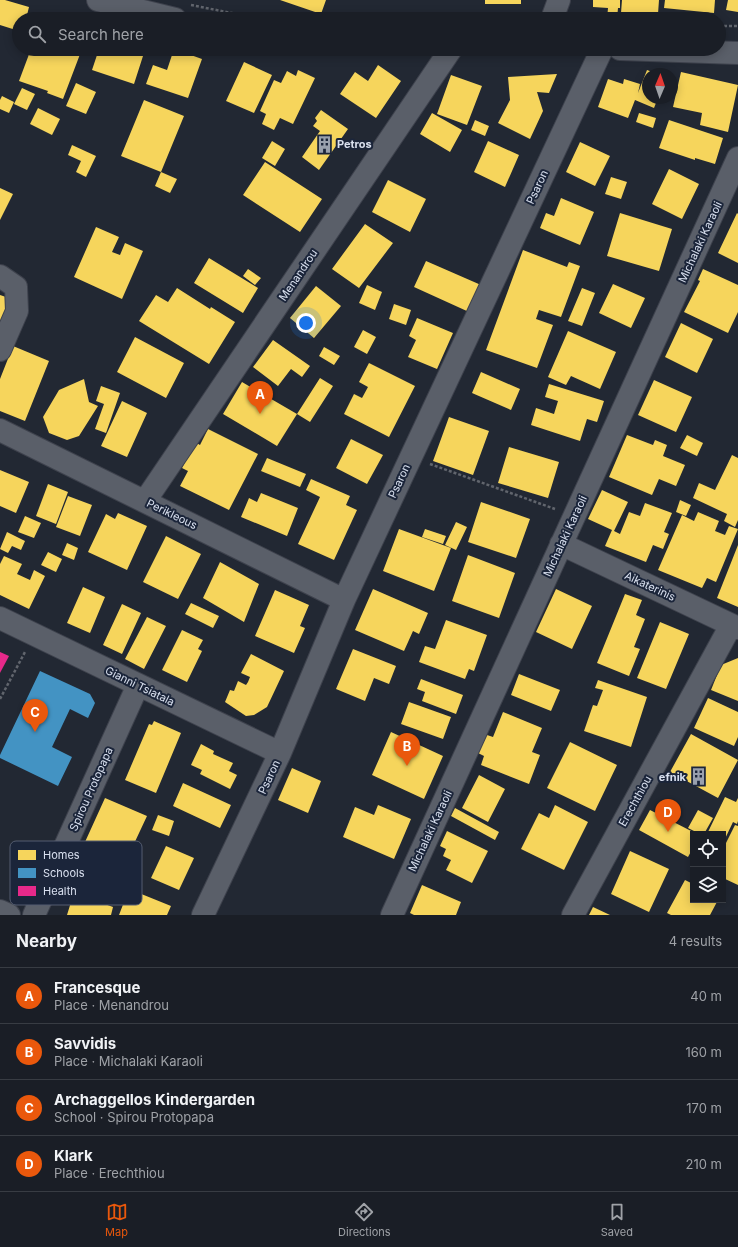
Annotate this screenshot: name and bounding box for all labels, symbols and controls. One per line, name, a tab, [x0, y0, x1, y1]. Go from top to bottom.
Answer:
search box	[12, 12, 726, 56]
icon: search	[26, 23, 48, 45]
text: Search here	[58, 25, 144, 44]
north arrow	[642, 68, 678, 104]
building icon: Petros	[314, 134, 334, 154]
place label: Petros	[337, 137, 372, 151]
street label: Psaron	[523, 168, 551, 206]
street label: Michalaki Karaoli	[675, 199, 725, 285]
street label: Menandrou	[276, 246, 320, 304]
your location	[296, 313, 316, 333]
pin: A	[247, 381, 273, 414]
street label: Psaron	[385, 462, 413, 500]
street label: Michalaki Karaoli	[540, 493, 590, 579]
street label: Perikleous	[144, 496, 200, 532]
street label: Aikaterinis	[622, 568, 678, 604]
street label: Gianni Tsiatala	[103, 663, 177, 709]
pin: C	[22, 699, 48, 732]
pin: B	[394, 733, 420, 766]
street label: Spirou Protopapa	[66, 745, 116, 833]
street label: Psaron	[255, 758, 283, 796]
building icon: efnik	[689, 767, 709, 787]
place label: efnik	[659, 770, 687, 784]
street label: Erechthiou	[615, 773, 655, 829]
street label: Michalaki Karaoli	[405, 788, 455, 874]
pin: D	[655, 799, 681, 832]
map controls	[690, 831, 726, 903]
button: locate	[690, 831, 726, 867]
legend	[10, 841, 142, 905]
text: Homes	[43, 848, 80, 862]
text: Schools	[43, 866, 85, 880]
button: layers	[690, 867, 726, 903]
text: Health	[43, 884, 77, 898]
text: Nearby	[16, 931, 77, 951]
text: 4 results	[669, 933, 722, 949]
text: Francesque	[54, 978, 140, 997]
text: A	[24, 988, 34, 1004]
text: 40 m	[690, 988, 722, 1004]
text: Place · Menandrou	[54, 997, 169, 1013]
text: Savvidis	[54, 1034, 116, 1053]
text: B	[25, 1044, 33, 1060]
text: 160 m	[685, 1044, 722, 1060]
text: Place · Michalaki Karaoli	[54, 1053, 203, 1069]
text: Archaggellos Kindergarden	[54, 1090, 255, 1109]
text: C	[24, 1100, 34, 1116]
text: 170 m	[686, 1100, 722, 1116]
text: School · Spirou Protopapa	[54, 1109, 214, 1125]
text: Klark	[54, 1146, 93, 1165]
text: D	[24, 1156, 34, 1172]
text: 210 m	[686, 1156, 722, 1172]
text: Place · Erechthiou	[54, 1165, 165, 1181]
tab: Map	[105, 1201, 128, 1239]
tab: Directions	[338, 1201, 391, 1239]
tab: Saved	[601, 1201, 633, 1239]

